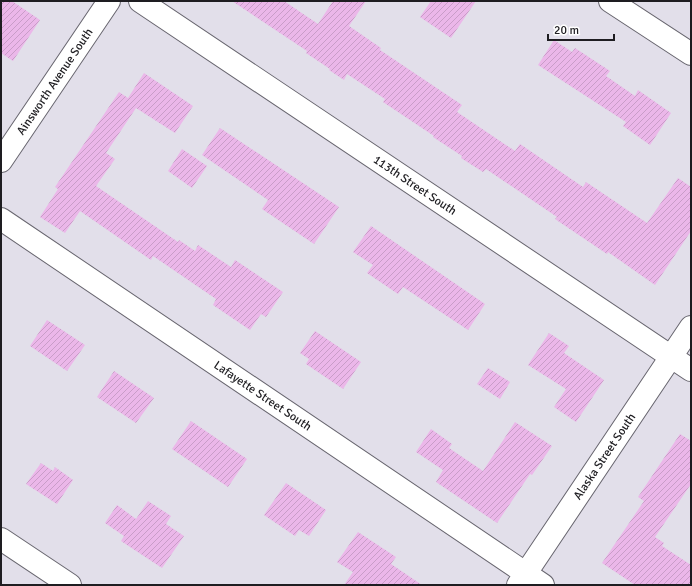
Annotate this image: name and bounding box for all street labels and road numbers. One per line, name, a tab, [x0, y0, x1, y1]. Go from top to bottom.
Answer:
street label: Ainsworth Avenue South	[14, 25, 97, 138]
street label: 113th Street South	[370, 152, 459, 219]
street label: Lafayette Street South	[211, 358, 314, 435]
street label: Alaska Street South	[570, 410, 639, 503]

